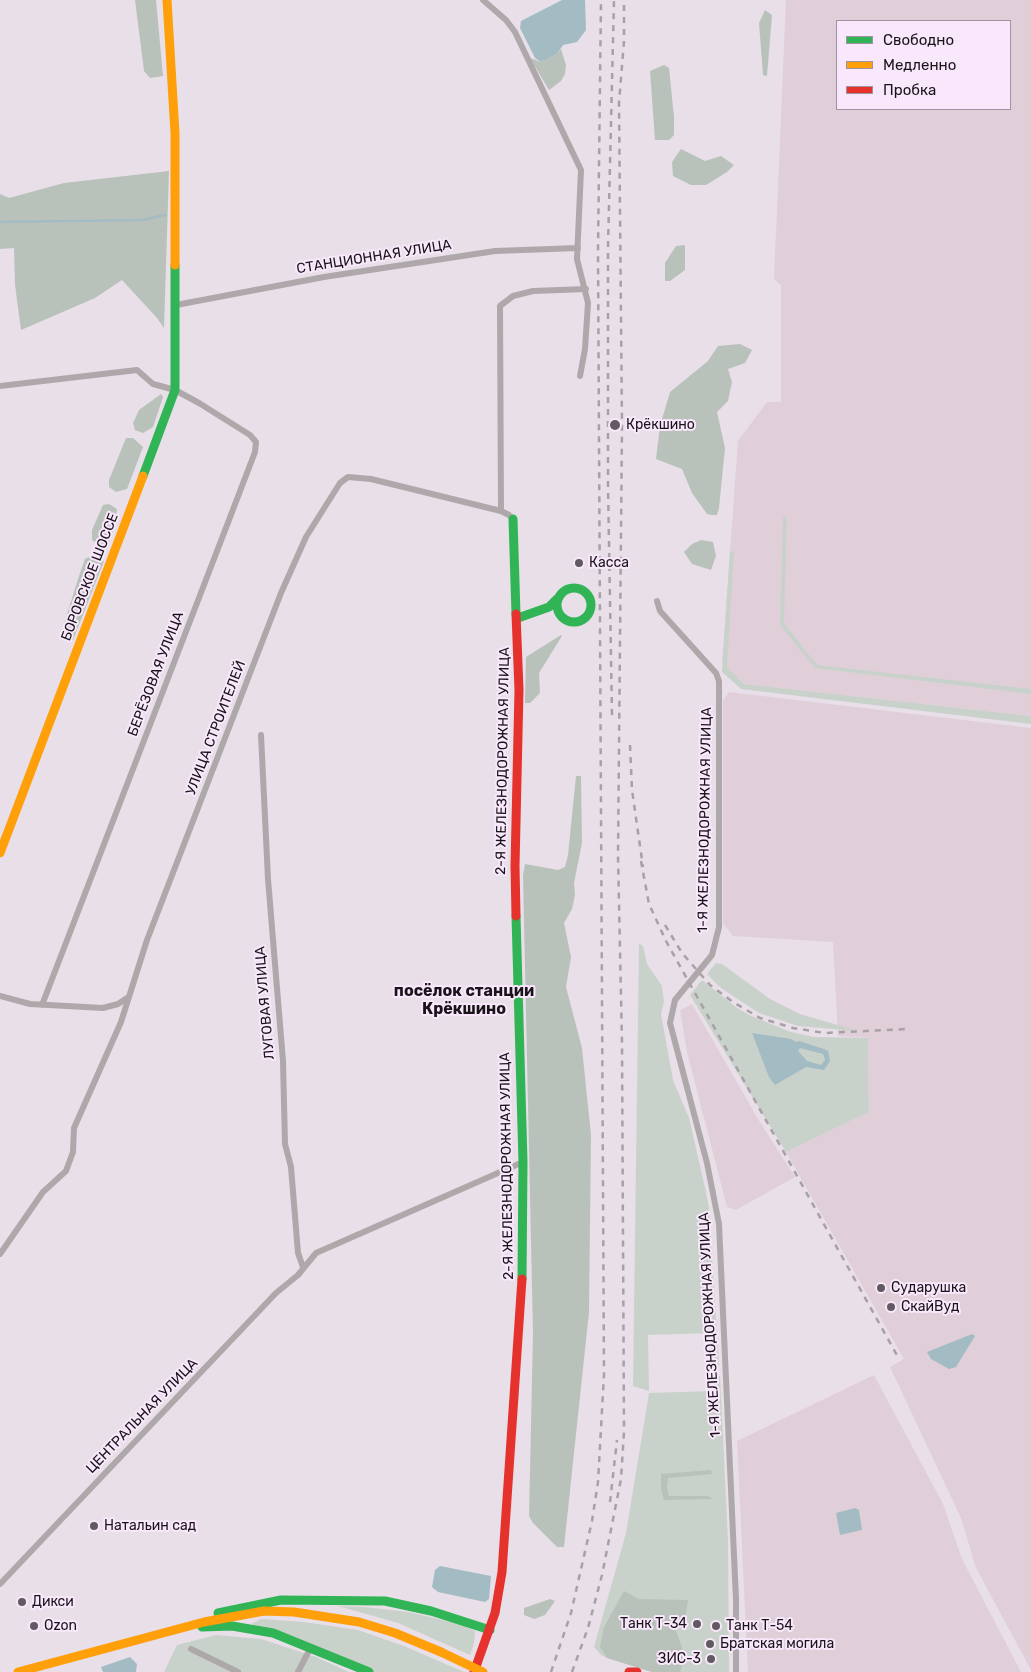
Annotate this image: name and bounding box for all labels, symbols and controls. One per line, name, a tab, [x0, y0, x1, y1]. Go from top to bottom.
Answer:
legend	[836, 20, 1011, 110]
text: Свободно	[883, 31, 954, 49]
text: Медленно	[883, 56, 956, 74]
text: Пробка	[883, 81, 936, 99]
street label: СТАНЦИОННАЯ УЛИЦА	[295, 236, 453, 278]
place label: Крёкшино	[626, 417, 695, 433]
marker: Крёкшино	[608, 418, 622, 432]
street label: БОРОВСКОЕ ШОССЕ	[58, 511, 122, 643]
place label: Касса	[589, 555, 629, 571]
marker: Касса	[573, 557, 585, 569]
street label: БЕРЁЗОВАЯ УЛИЦА	[124, 609, 188, 739]
street label: 2-Я ЖЕЛЕЗНОДОРОЖНАЯ УЛИЦА	[493, 647, 513, 875]
street label: УЛИЦА СТРОИТЕЛЕЙ	[183, 658, 249, 798]
street label: 1-Я ЖЕЛЕЗНОДОРОЖНАЯ УЛИЦА	[695, 707, 715, 933]
street label: ЛУГОВАЯ УЛИЦА	[252, 946, 278, 1060]
district label: посёлок станции Крёкшино	[394, 981, 534, 1019]
street label: 2-Я ЖЕЛЕЗНОДОРОЖНАЯ УЛИЦА	[497, 1052, 517, 1280]
street label: 1-Я ЖЕЛЕЗНОДОРОЖНАЯ УЛИЦА	[696, 1212, 724, 1438]
place label: Сударушка	[891, 1280, 966, 1296]
marker: Сударушка	[875, 1282, 887, 1294]
place label: СкайВуд	[901, 1299, 960, 1315]
marker: СкайВуд	[885, 1301, 897, 1313]
street label: ЦЕНТРАЛЬНАЯ УЛИЦА	[83, 1355, 201, 1477]
place label: Натальин сад	[104, 1518, 196, 1534]
marker: Натальин сад	[88, 1520, 100, 1532]
place label: Дикси	[32, 1594, 74, 1610]
marker: Дикси	[16, 1596, 28, 1608]
place label: Танк Т-34	[620, 1616, 687, 1632]
place label: Ozon	[44, 1618, 77, 1634]
marker: Танк Т-34	[691, 1618, 703, 1630]
place label: Танк Т-54	[726, 1618, 793, 1634]
marker: Ozon	[28, 1620, 40, 1632]
marker: Танк Т-54	[710, 1620, 722, 1632]
place label: Братская могила	[720, 1636, 834, 1652]
marker: Братская могила	[704, 1638, 716, 1650]
place label: ЗИС-3	[658, 1651, 701, 1667]
marker: ЗИС-3	[705, 1653, 717, 1665]

